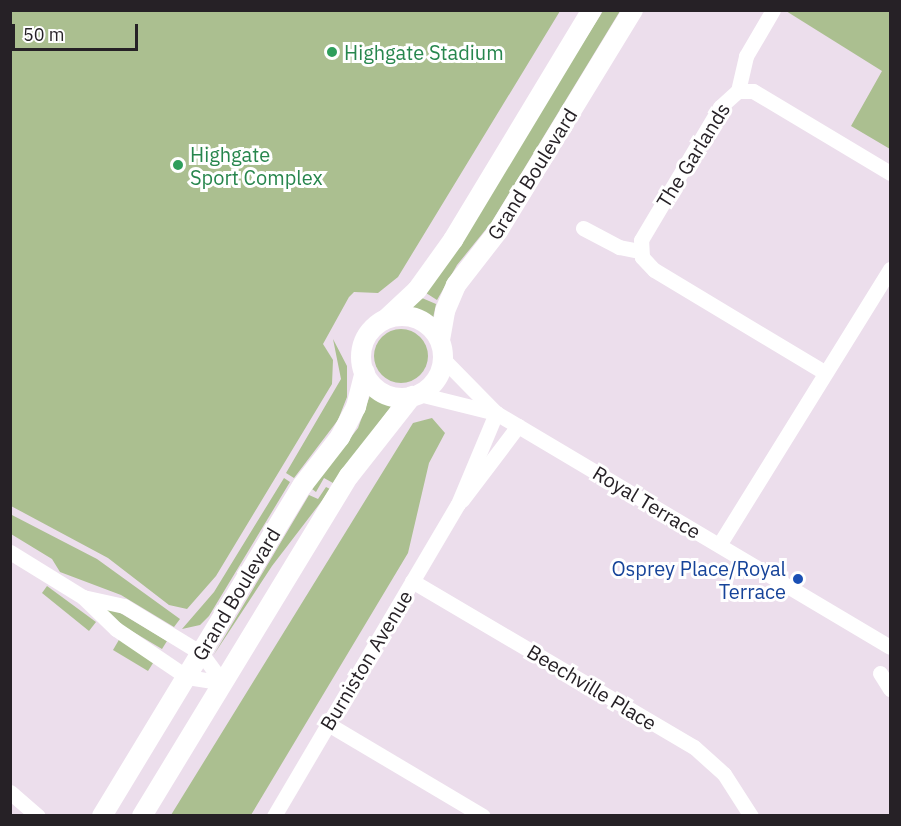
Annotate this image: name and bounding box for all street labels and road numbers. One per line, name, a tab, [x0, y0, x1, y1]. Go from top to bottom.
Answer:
street label: The Garlands	[651, 98, 735, 212]
street label: Grand Boulevard	[482, 104, 582, 244]
street label: Royal Terrace	[589, 460, 705, 544]
street label: Grand Boulevard	[187, 523, 285, 665]
street label: Burniston Avenue	[315, 586, 417, 734]
street label: Beechville Place	[523, 639, 661, 735]

